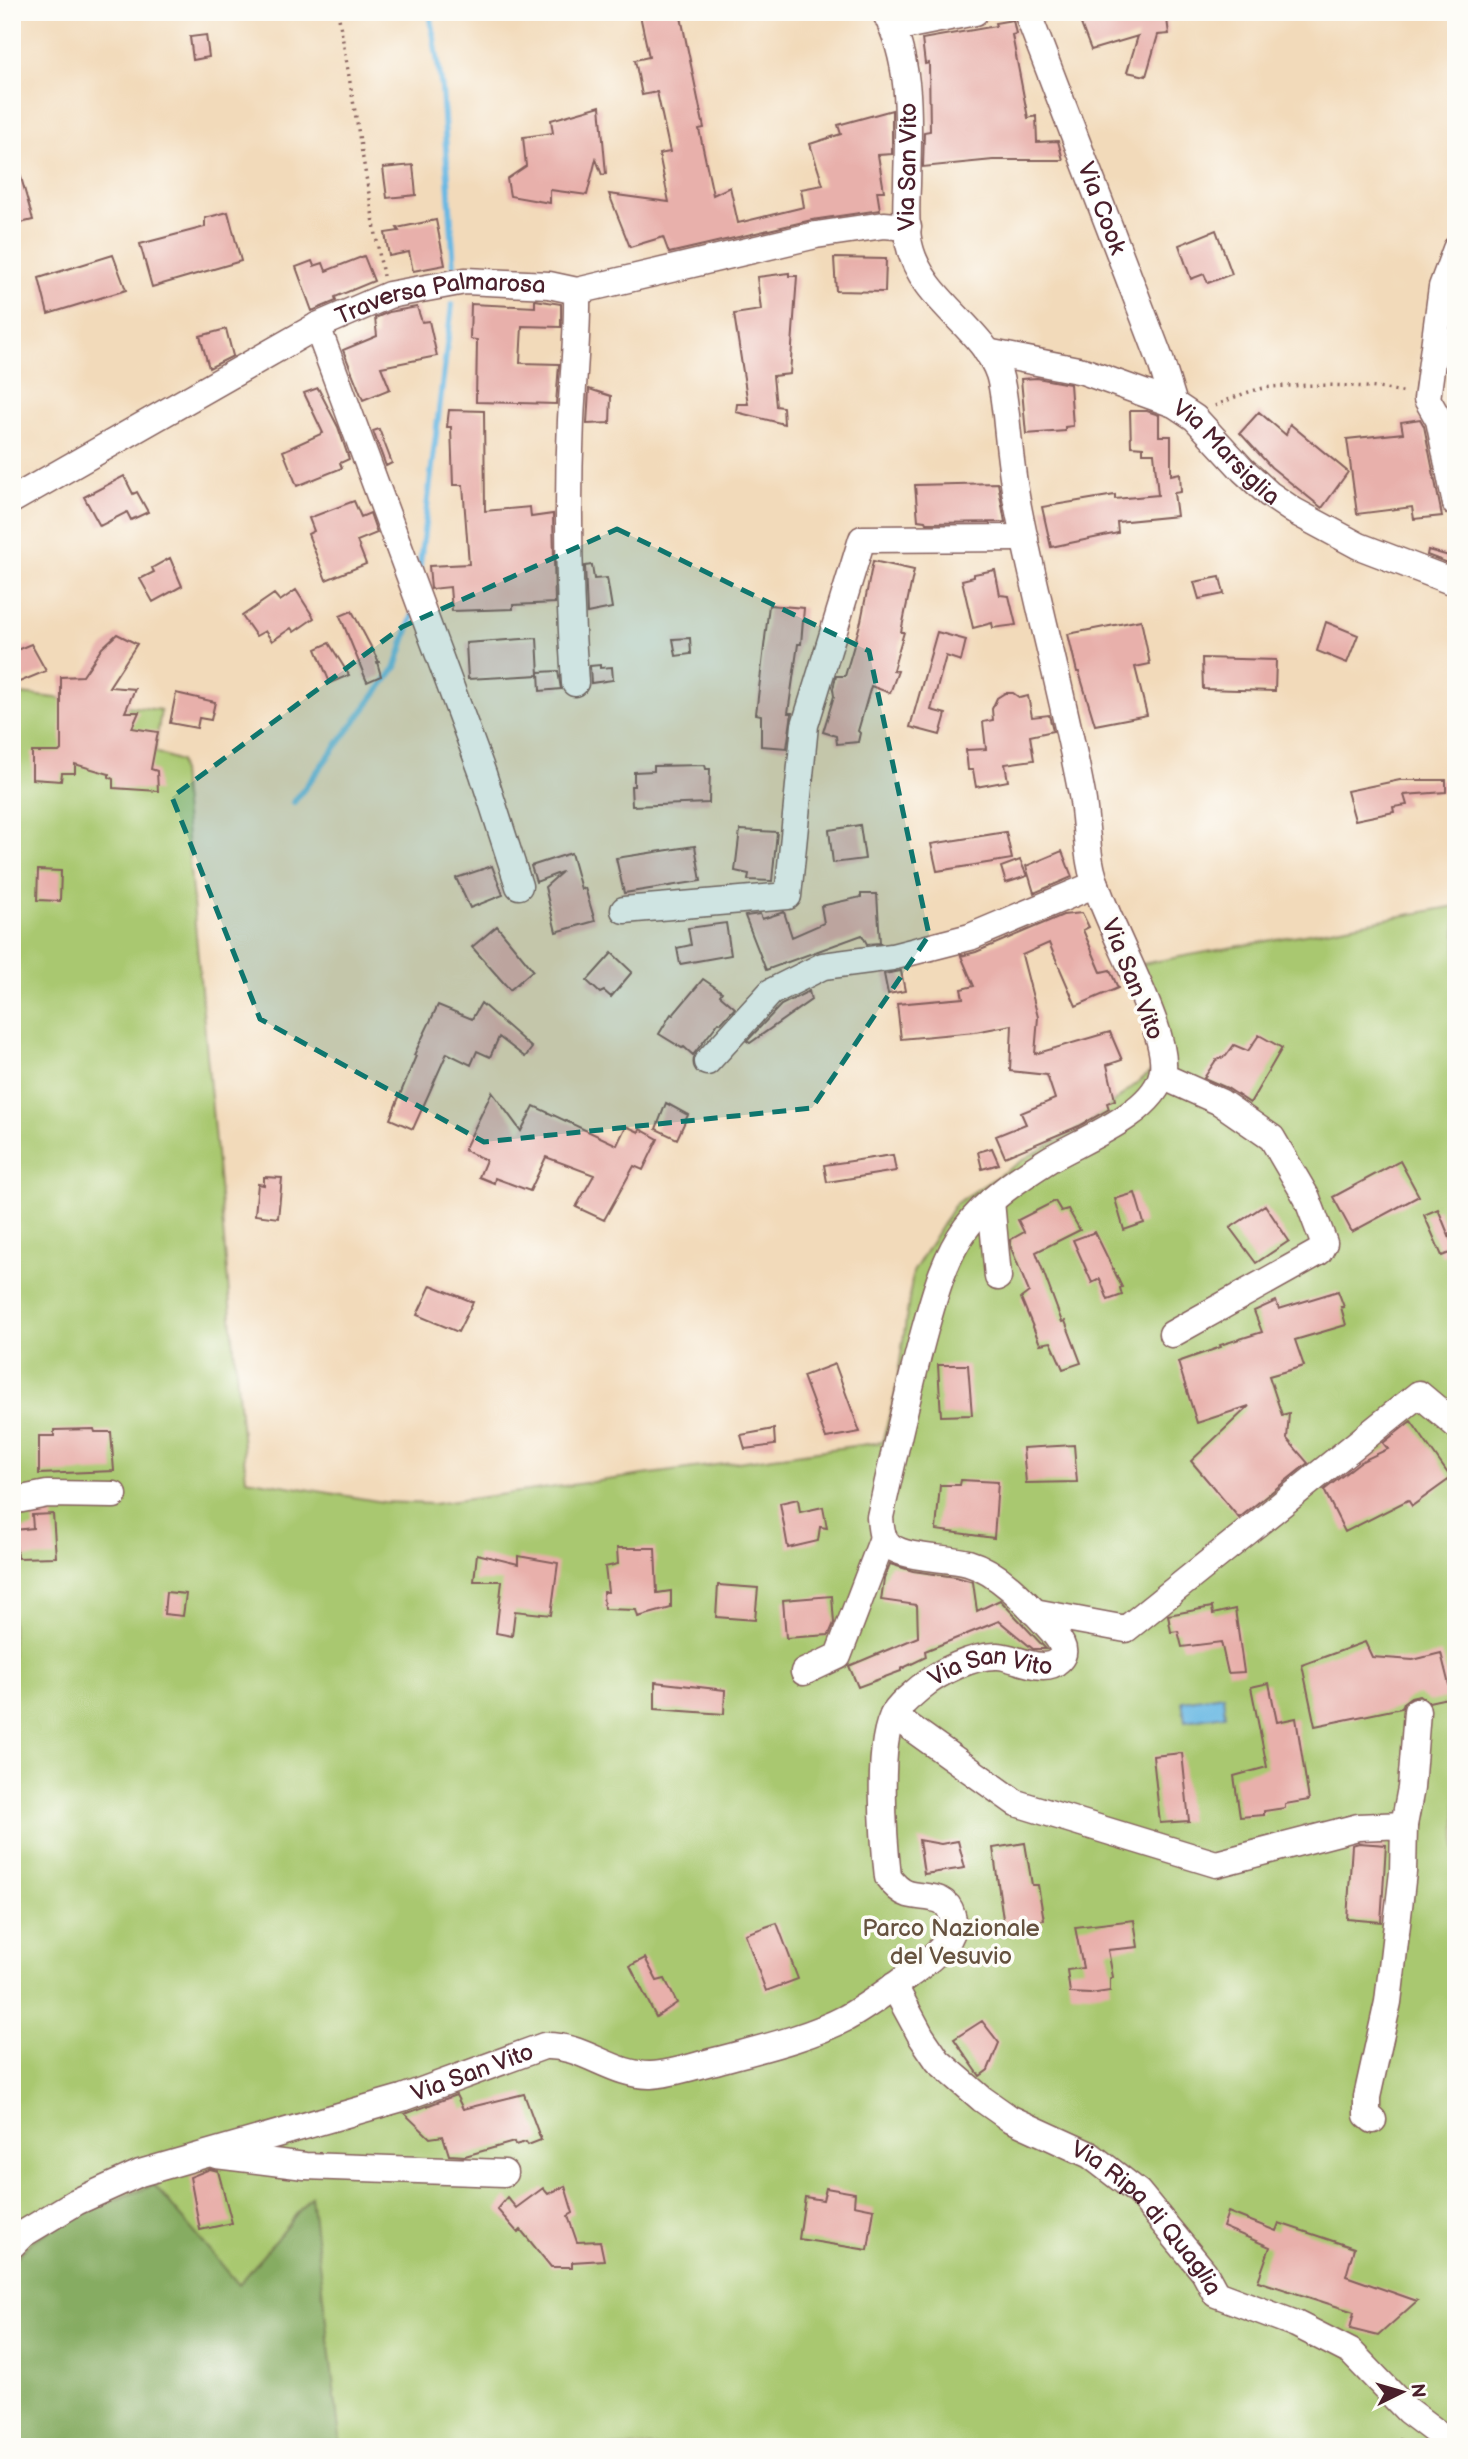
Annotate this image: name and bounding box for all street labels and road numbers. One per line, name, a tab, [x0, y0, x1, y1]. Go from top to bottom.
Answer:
street label: Via San Vito	[892, 102, 923, 232]
street label: Via Cook	[1071, 158, 1133, 259]
street label: Traversa Palmarosa	[331, 267, 546, 331]
street label: Via Marsiglia	[1167, 393, 1285, 512]
street label: Via San Vito	[1095, 914, 1170, 1044]
street label: Via San Vito	[923, 1641, 1053, 1693]
street label: Via San Vito	[407, 2037, 538, 2108]
street label: Via Ripa di Quaglia	[1067, 2134, 1228, 2300]

